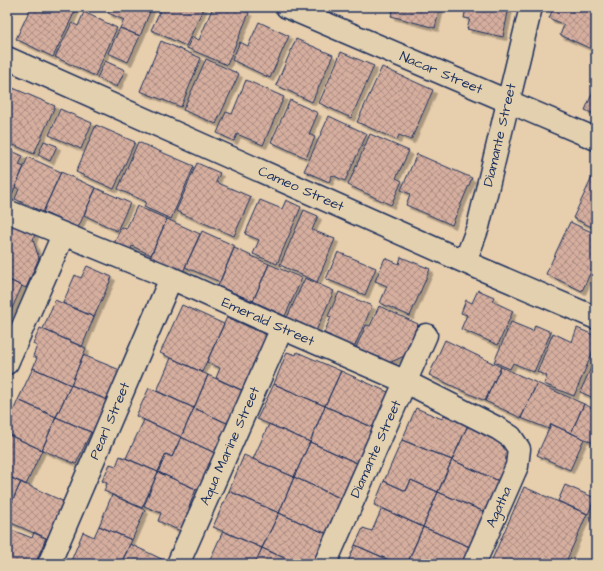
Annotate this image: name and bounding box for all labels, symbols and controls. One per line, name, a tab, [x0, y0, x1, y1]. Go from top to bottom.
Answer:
street label: Nacar Street	[396, 47, 486, 100]
street label: Diamante Street	[478, 81, 522, 189]
street label: Cameo Street	[255, 161, 347, 217]
street label: Emerald Street	[218, 293, 318, 352]
street label: Pearl Street	[85, 379, 135, 463]
street label: Aqua Marine Street	[195, 383, 265, 508]
street label: Diamante Street	[345, 396, 407, 501]
street label: Agatha	[481, 483, 517, 531]

